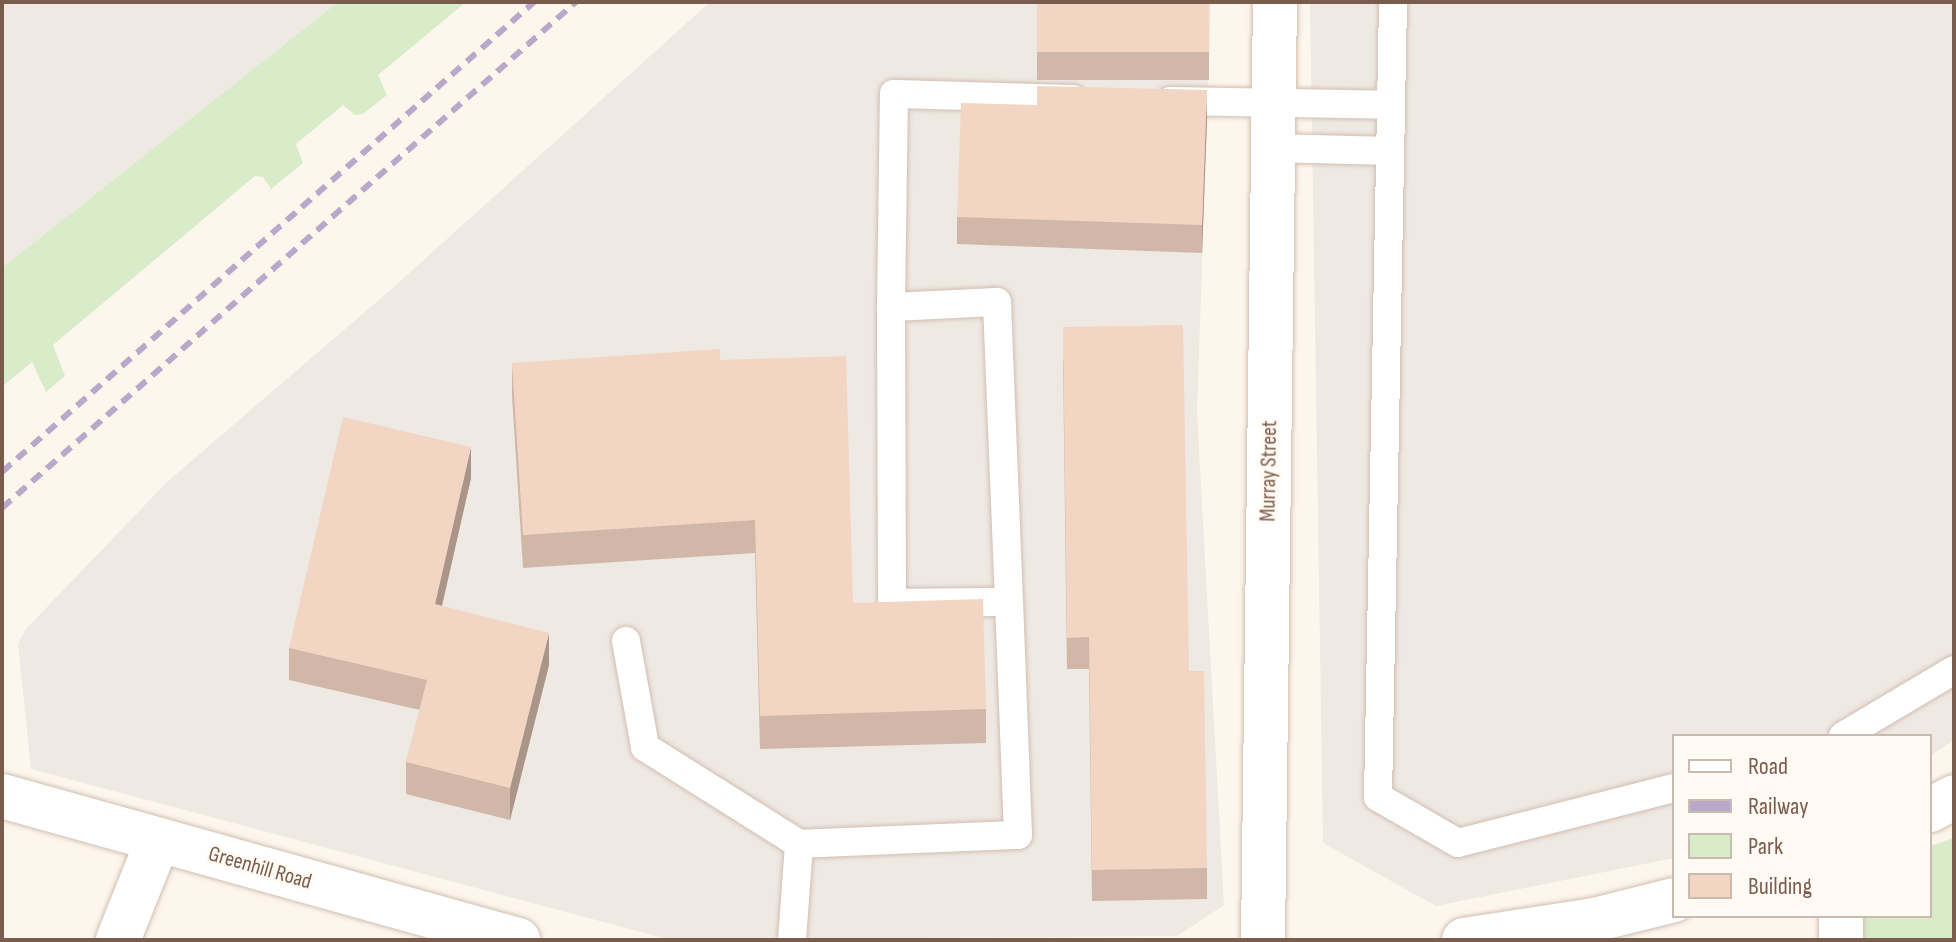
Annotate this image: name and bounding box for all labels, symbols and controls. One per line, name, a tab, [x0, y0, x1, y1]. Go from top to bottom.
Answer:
street label: Murray Street	[1255, 420, 1283, 522]
legend	[1672, 734, 1932, 918]
text: Road	[1748, 752, 1788, 781]
text: Railway	[1748, 792, 1808, 821]
text: Park	[1748, 832, 1783, 861]
street label: Greenhill Road	[205, 841, 315, 895]
text: Building	[1748, 872, 1812, 901]

